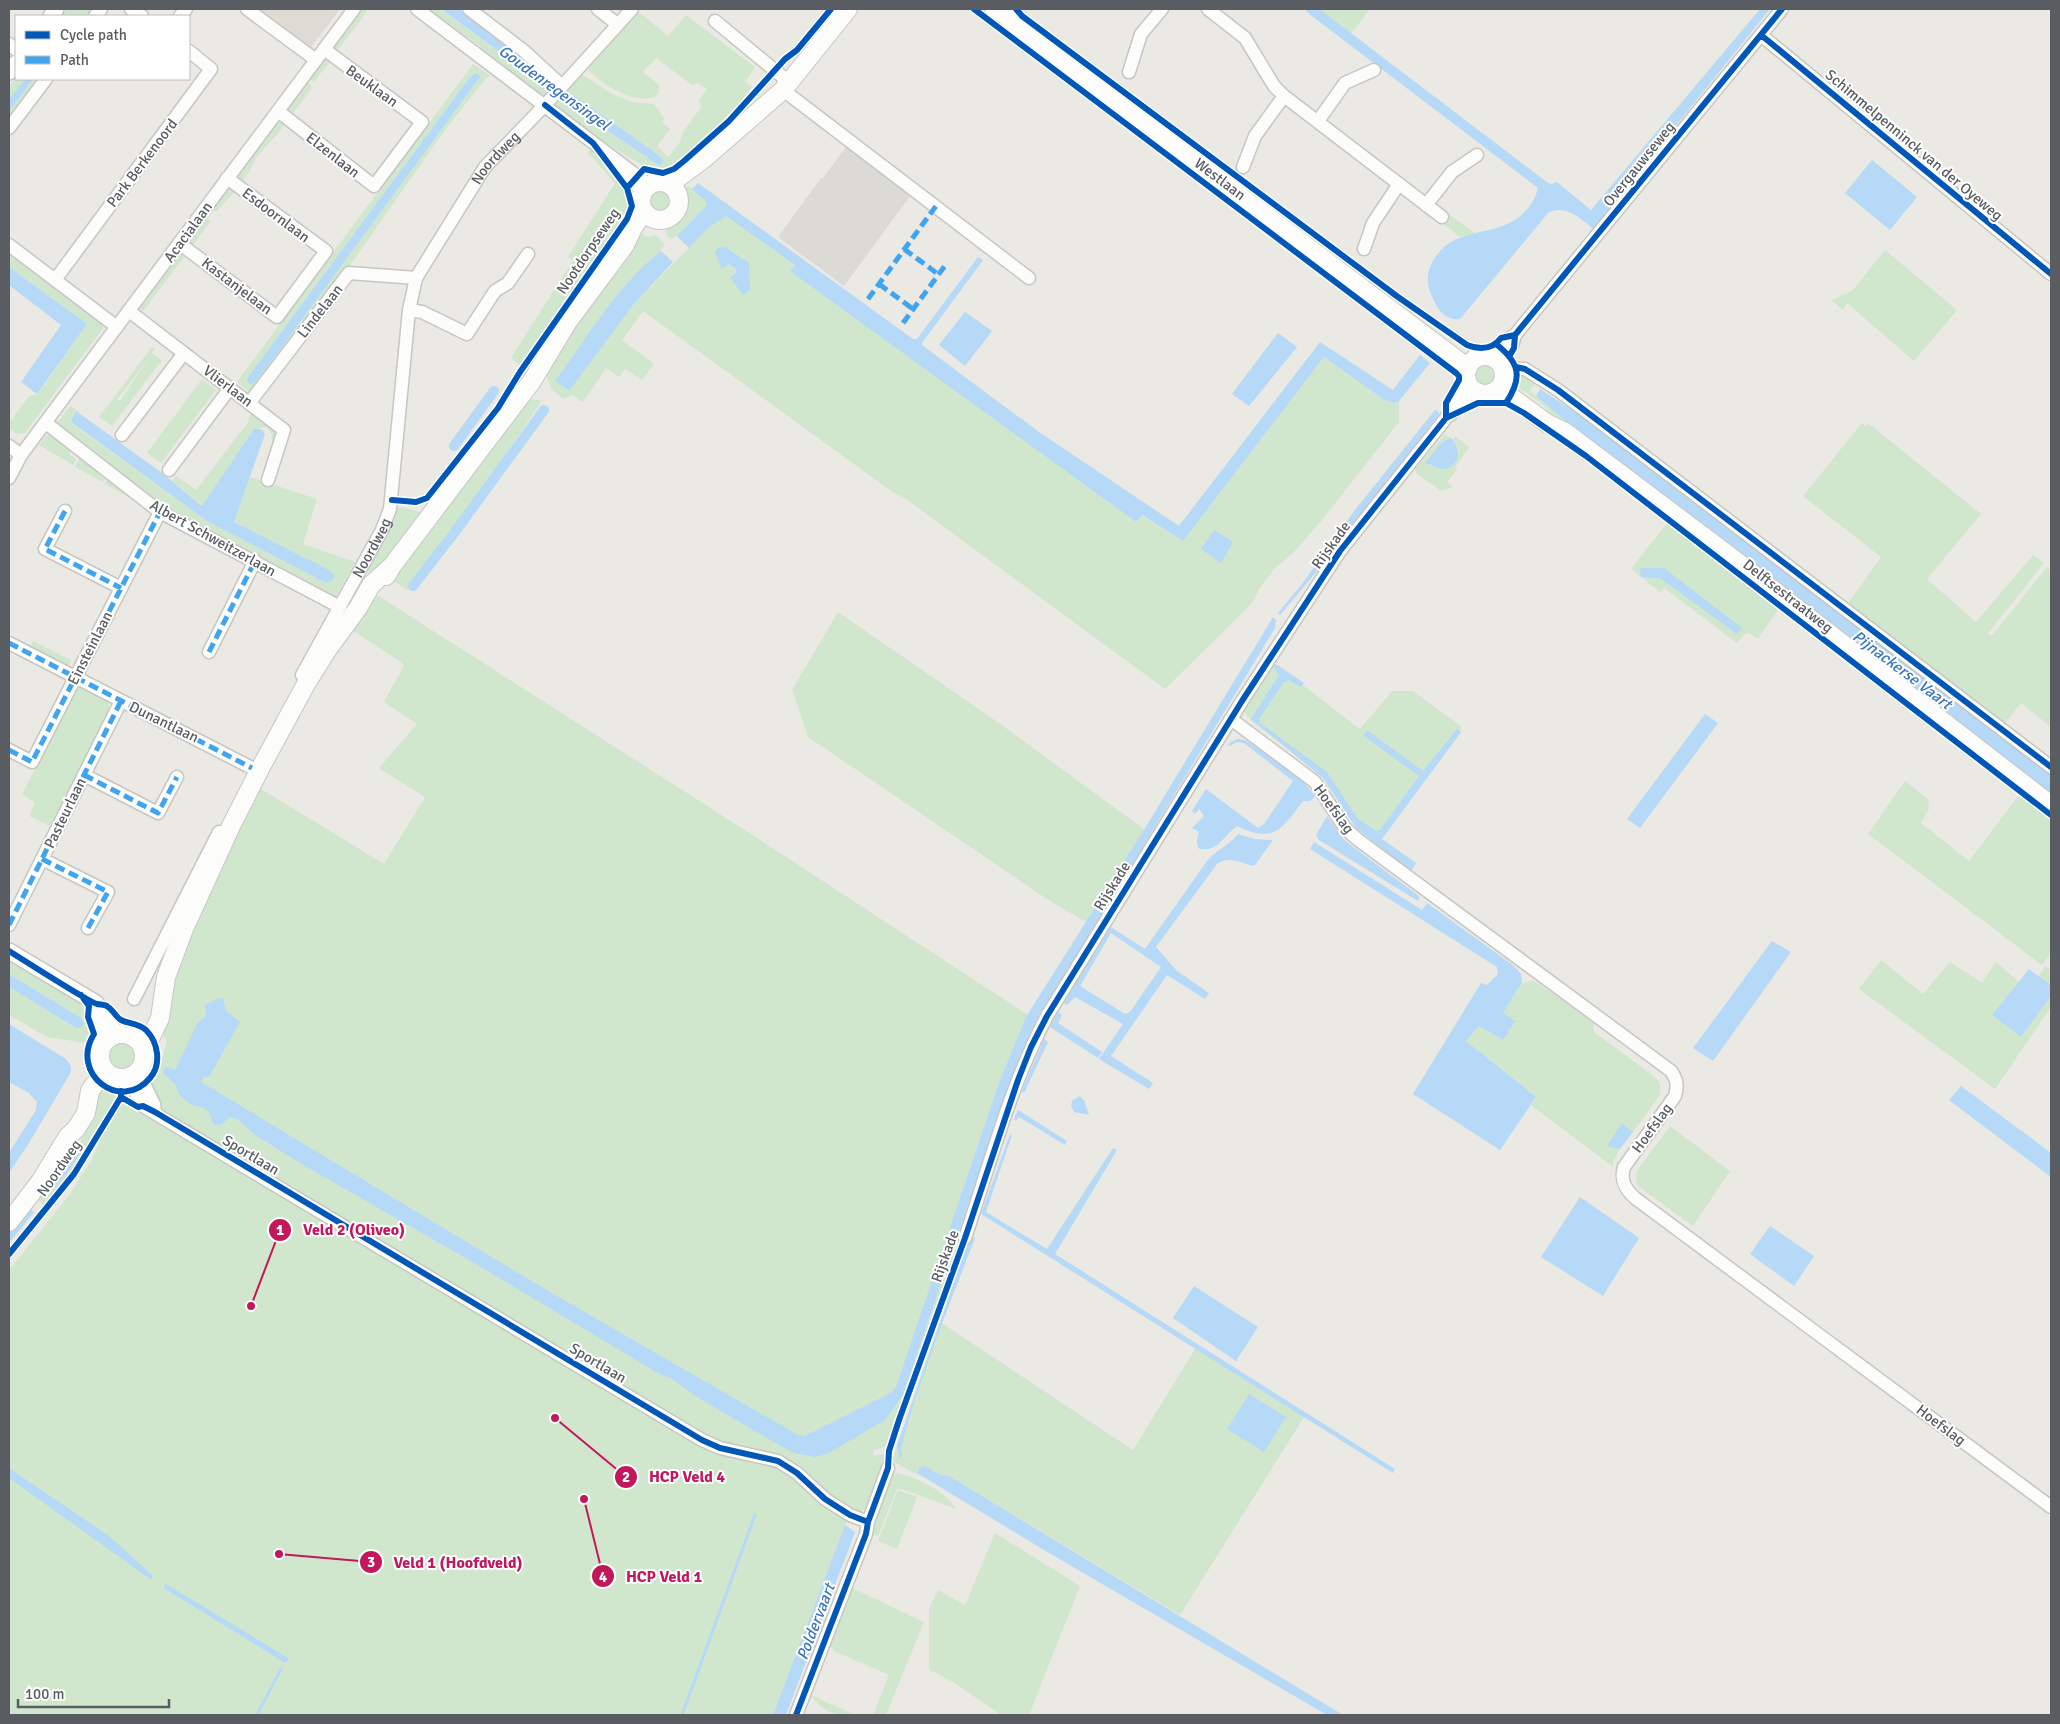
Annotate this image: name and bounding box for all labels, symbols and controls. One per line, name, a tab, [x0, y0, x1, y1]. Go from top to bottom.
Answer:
legend	[15, 15, 190, 80]
text: Cycle path	[60, 26, 127, 44]
water label: Goudenregensingel	[494, 41, 615, 136]
text: Path	[60, 51, 89, 69]
street label: Beuklaan	[342, 61, 402, 111]
street label: Schimmelpenninck van der Oyeweg	[1822, 66, 2006, 224]
street label: Park Berkenoord	[103, 115, 181, 211]
street label: Overgauwseweg	[1599, 118, 1679, 210]
street label: Noordweg	[467, 127, 524, 188]
street label: Elzenlaan	[303, 128, 363, 182]
street label: Westlaan	[1191, 154, 1249, 204]
street label: Esdoornlaan	[239, 184, 313, 246]
street label: Acacialaan	[160, 198, 216, 266]
street label: Nootdorpseweg	[553, 204, 623, 297]
street label: Kastanjelaan	[198, 254, 276, 318]
street label: Lindelaan	[293, 281, 347, 341]
street label: Vlierlaan	[199, 361, 257, 411]
street label: Albert Schweitzerlaan	[147, 496, 279, 580]
street label: Noordweg	[348, 515, 395, 581]
street label: Rijskade	[1308, 518, 1354, 572]
street label: Delftsestraatweg	[1739, 555, 1837, 637]
street label: Einsteinlaan	[64, 608, 116, 688]
water label: Pijnackerse Vaart	[1848, 626, 1957, 715]
street label: Dunantlaan	[126, 697, 202, 747]
street label: Pasteurlaan	[40, 775, 90, 851]
street label: Hoefslag	[1310, 781, 1358, 837]
street label: Rijskade	[1090, 858, 1134, 914]
street label: Hoefslag	[1628, 1100, 1676, 1156]
street label: Sportlaan	[219, 1131, 283, 1179]
street label: Noordweg	[33, 1136, 85, 1200]
callout: Veld 2 (Oliveo)	[268, 1214, 415, 1245]
text: Veld 2 (Oliveo)	[303, 1220, 405, 1240]
text: 1	[276, 1221, 284, 1239]
street label: Rijskade	[927, 1227, 963, 1285]
street label: Sportlaan	[566, 1339, 630, 1387]
street label: Hoefslag	[1913, 1401, 1969, 1449]
callout: HCP Veld 4	[614, 1461, 735, 1492]
text: HCP Veld 4	[649, 1467, 725, 1487]
text: 2	[622, 1468, 630, 1486]
callout: Veld 1 (Hoofdveld)	[359, 1547, 533, 1578]
text: 3	[367, 1553, 375, 1571]
text: Veld 1 (Hoofdveld)	[393, 1553, 523, 1573]
callout: HCP Veld 1	[591, 1561, 712, 1592]
text: HCP Veld 1	[626, 1567, 702, 1587]
text: 4	[599, 1568, 607, 1586]
water label: Poldervaart	[792, 1579, 840, 1663]
scale bar	[18, 1676, 169, 1708]
text: 100 m	[25, 1685, 65, 1703]

